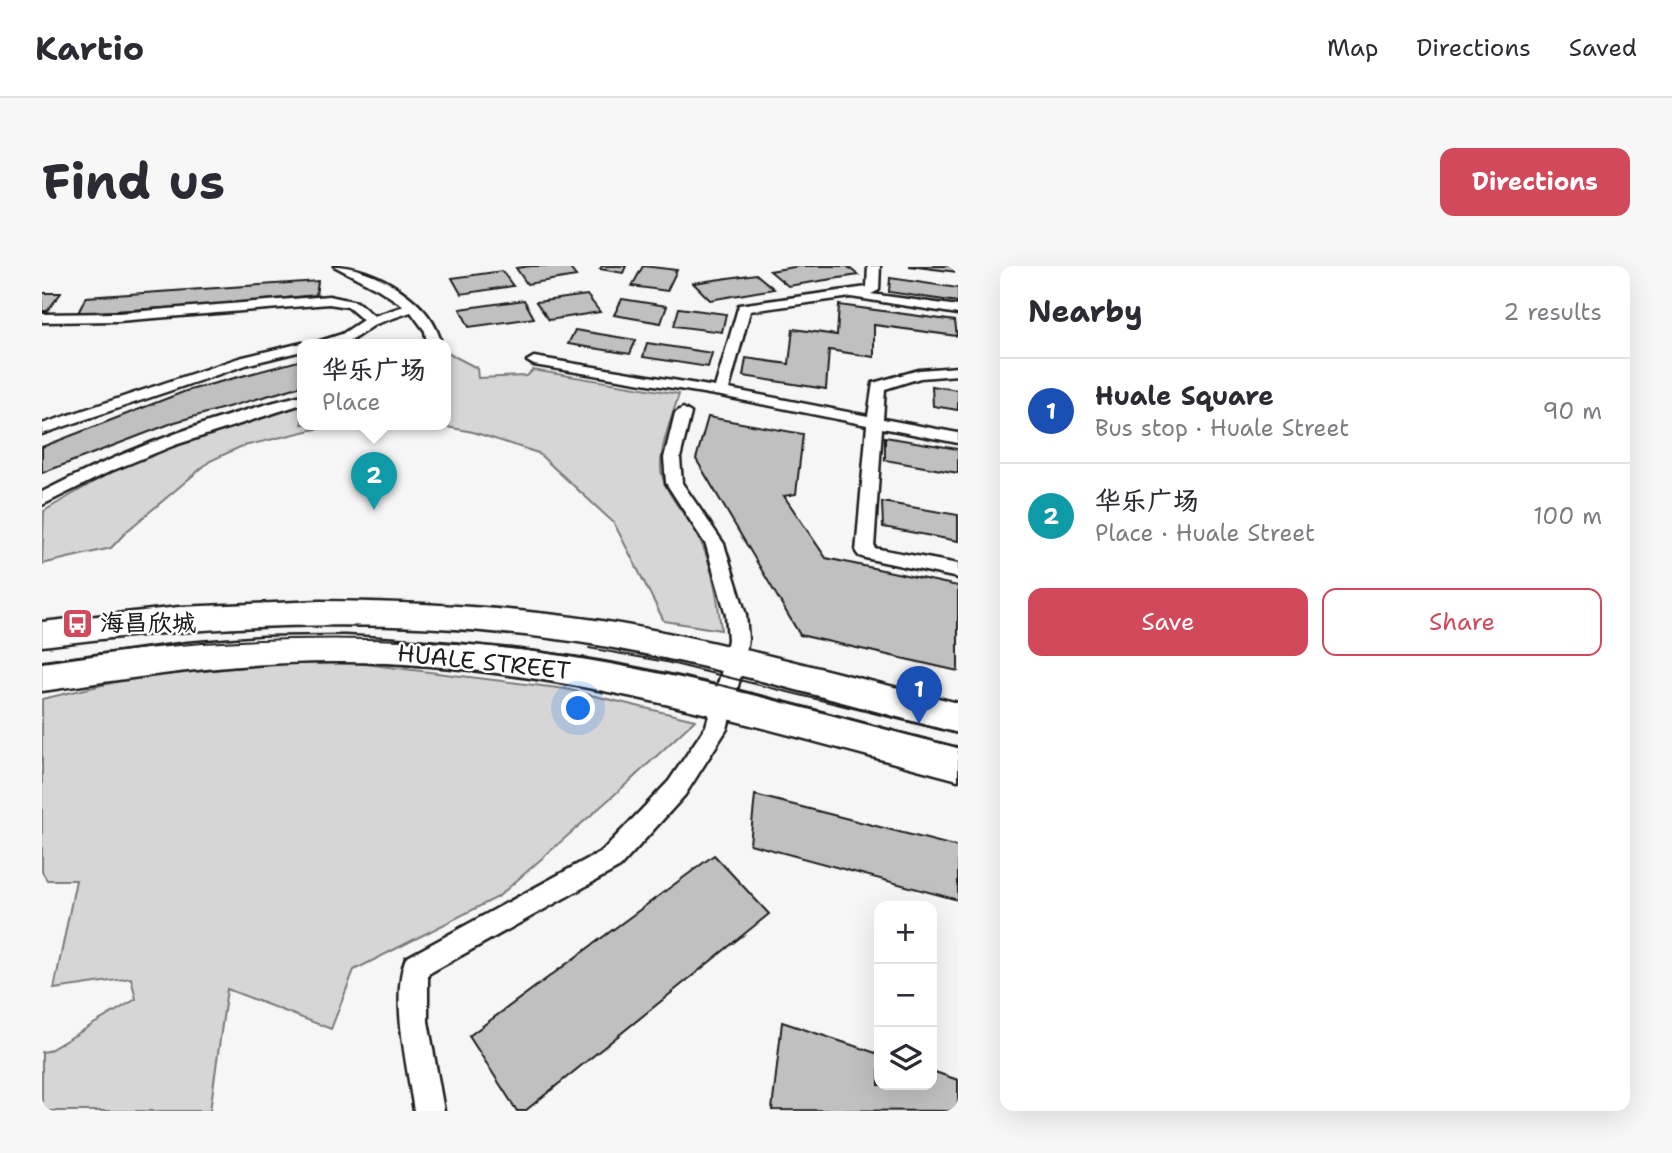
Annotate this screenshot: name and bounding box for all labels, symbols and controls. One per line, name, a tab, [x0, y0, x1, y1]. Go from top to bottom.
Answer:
text: Kartio	[35, 26, 144, 71]
text: Map	[1327, 32, 1378, 64]
text: Directions	[1416, 32, 1531, 64]
text: Saved	[1569, 32, 1637, 64]
button: Directions	[1440, 148, 1630, 216]
text: Find us	[42, 149, 225, 215]
text: Nearby	[1028, 291, 1143, 332]
text: 2 results	[1503, 297, 1602, 327]
popup	[297, 339, 451, 430]
text: 华乐广场	[322, 352, 426, 387]
text: Huale Square	[1095, 378, 1274, 413]
text: Place	[322, 387, 381, 417]
text: 1	[1046, 396, 1056, 426]
text: 90 m	[1542, 396, 1602, 426]
text: Bus stop · Huale Street	[1095, 413, 1349, 443]
pin: 2	[351, 452, 397, 510]
text: 华乐广场	[1095, 483, 1199, 518]
text: 2	[1043, 501, 1059, 531]
text: 100 m	[1533, 501, 1602, 531]
text: Place · Huale Street	[1095, 518, 1315, 548]
button: Save	[1028, 588, 1308, 656]
button: Share	[1322, 588, 1602, 656]
bus stop icon: 海昌欣城	[60, 606, 94, 640]
place label: 海昌欣城	[100, 607, 196, 639]
street label: HUALE STREET	[396, 637, 573, 687]
pin: 1	[896, 666, 942, 724]
your location	[561, 691, 595, 725]
map controls	[874, 901, 937, 1090]
button: +	[874, 901, 937, 964]
button: −	[874, 964, 937, 1027]
button: layers	[874, 1027, 937, 1090]

